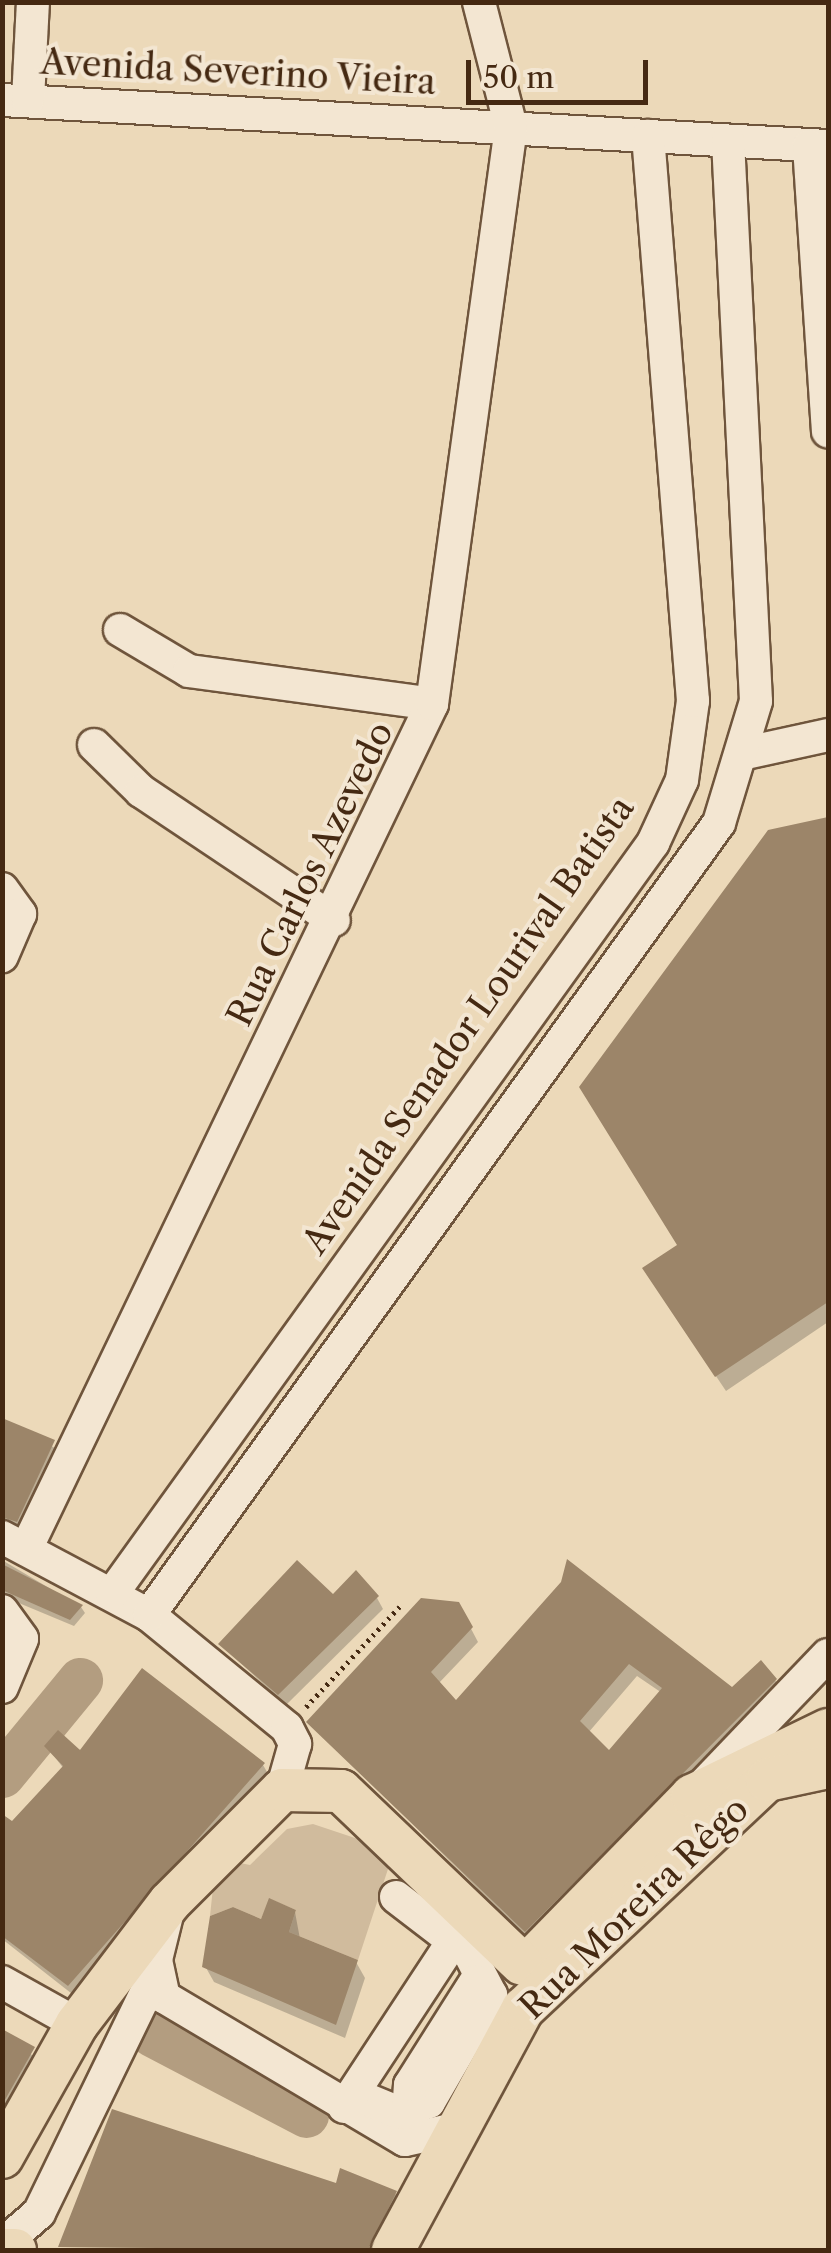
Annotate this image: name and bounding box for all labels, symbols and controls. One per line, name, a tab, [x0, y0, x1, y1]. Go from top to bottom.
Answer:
scale bar	[471, 40, 654, 102]
street label: Avenida Severino Vieira	[38, 41, 438, 103]
text: 50 m	[483, 59, 554, 96]
street label: Rua Carlos Azevedo	[218, 714, 402, 1034]
street label: Avenida Senador Lourival Batista	[293, 788, 643, 1262]
street label: Rua Moreira Rêgo	[511, 1788, 757, 2028]

